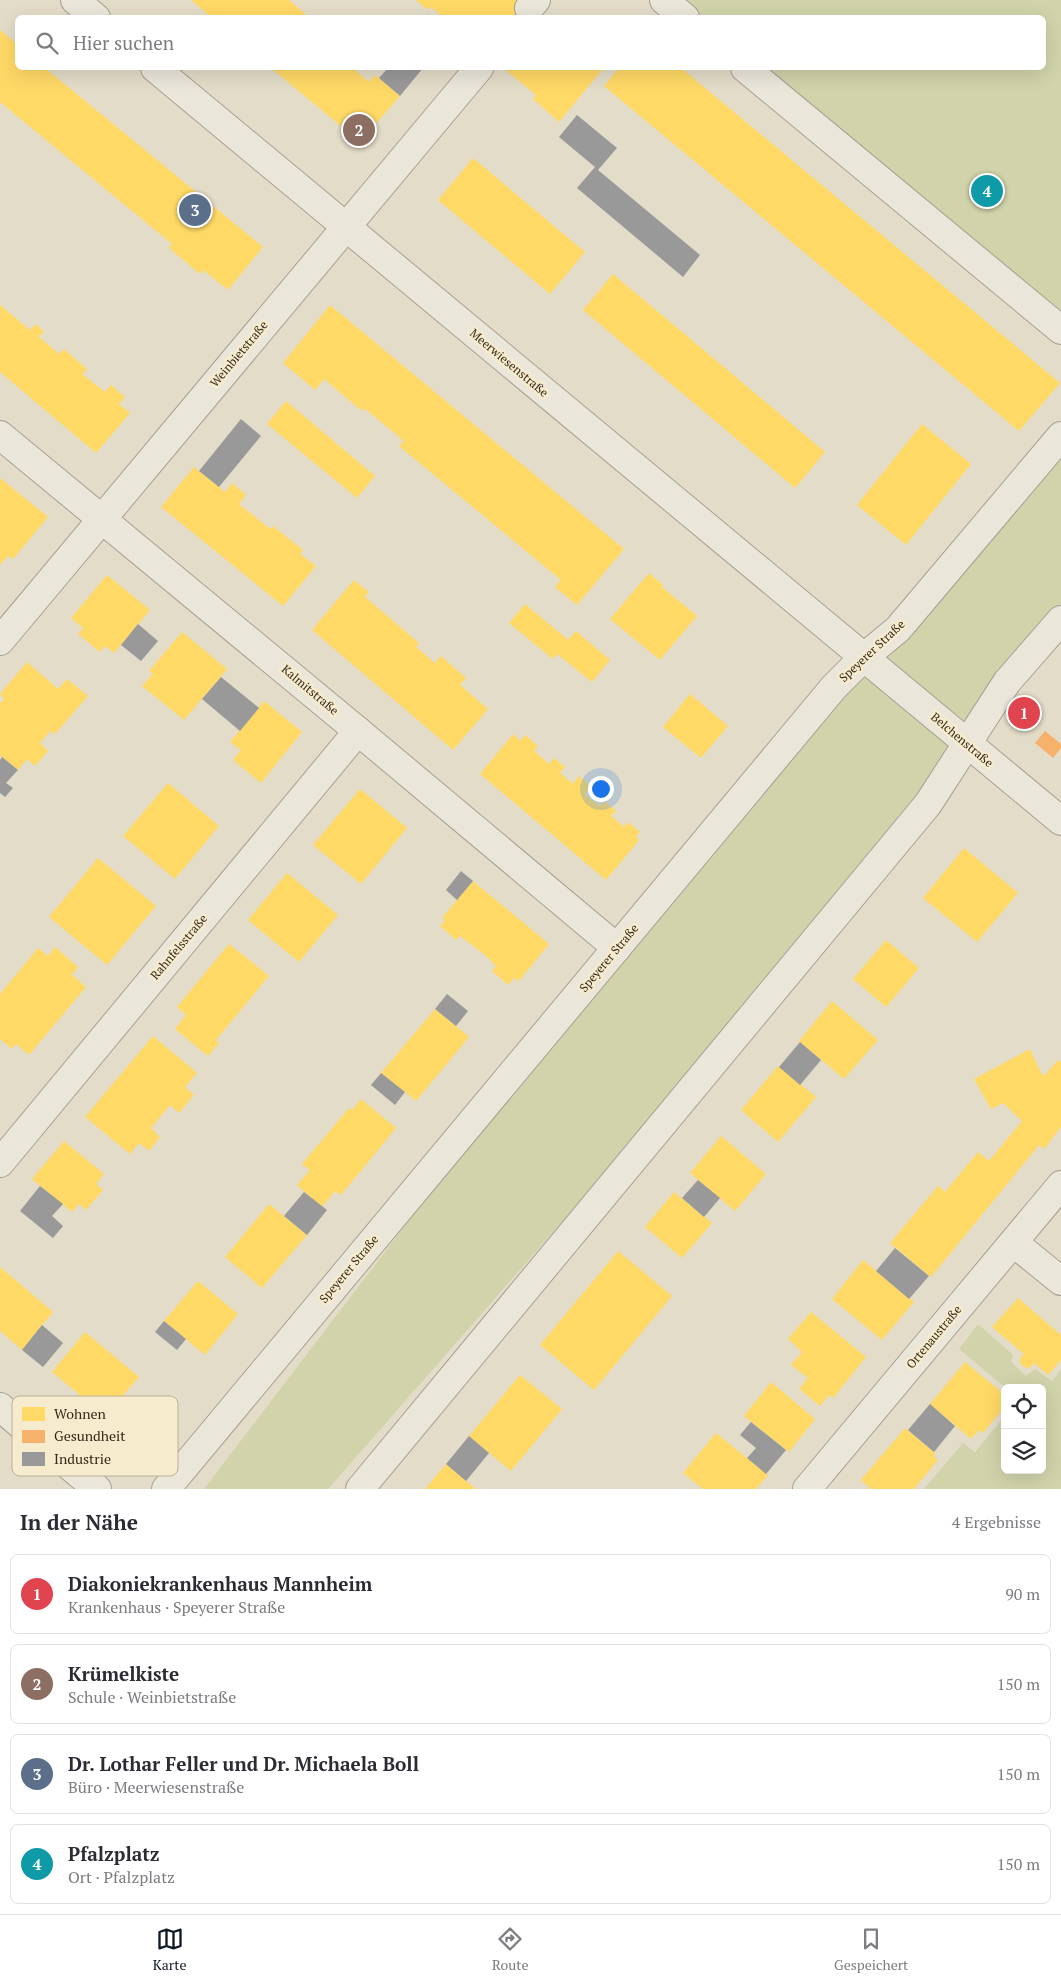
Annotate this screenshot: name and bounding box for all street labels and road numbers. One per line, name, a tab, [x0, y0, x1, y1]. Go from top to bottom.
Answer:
street label: Weinbietstraße	[207, 318, 271, 390]
street label: Meerwiesenstraße	[467, 325, 552, 400]
street label: Speyerer Straße	[836, 616, 908, 685]
street label: Kalmitstraße	[279, 661, 342, 718]
street label: Belchenstraße	[928, 709, 997, 770]
street label: Rahnfelsstraße	[147, 911, 210, 982]
street label: Speyerer Straße	[576, 921, 641, 995]
street label: Speyerer Straße	[316, 1232, 381, 1306]
street label: Ortenaustraße	[903, 1302, 964, 1371]

